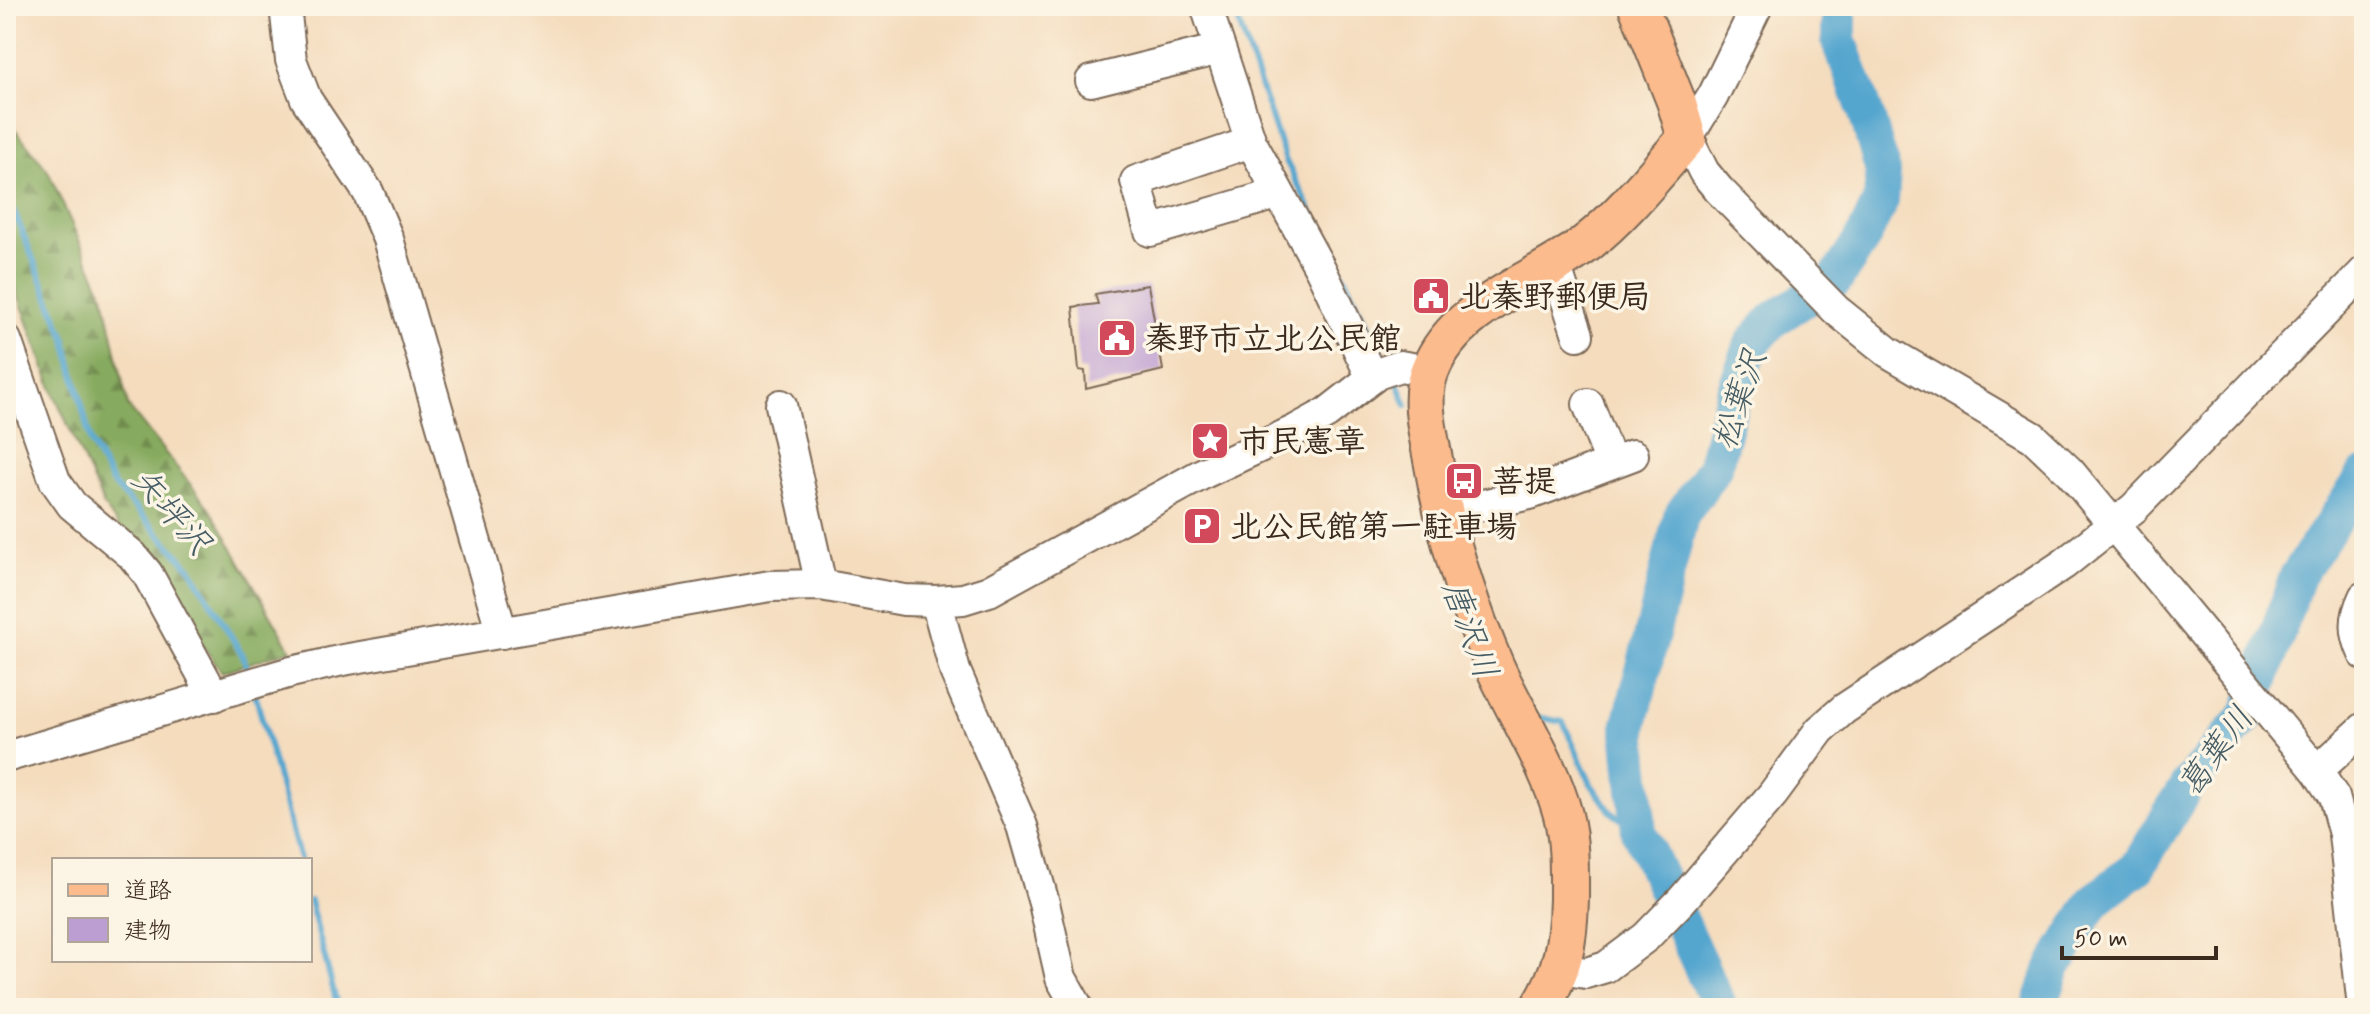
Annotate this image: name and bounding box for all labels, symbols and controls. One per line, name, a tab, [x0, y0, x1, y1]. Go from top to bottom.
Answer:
public building icon: 北秦野郵便局	[1410, 275, 1452, 317]
place label: 北秦野郵便局	[1459, 277, 1651, 319]
public building icon: 秦野市立北公民館	[1096, 317, 1138, 359]
place label: 秦野市立北公民館	[1145, 319, 1401, 361]
water label: 松葉沢	[1702, 343, 1779, 455]
place icon: 市民憲章	[1189, 420, 1231, 462]
place label: 市民憲章	[1238, 422, 1366, 464]
water label: 矢坪沢	[120, 458, 221, 566]
bus stop icon: 菩提	[1443, 460, 1485, 502]
place label: 菩提	[1492, 462, 1556, 504]
parking icon: 北公民館第一駐車場	[1181, 505, 1223, 547]
place label: 北公民館第一駐車場	[1230, 507, 1518, 549]
water label: 唐沢川	[1430, 574, 1507, 685]
water label: 葛葉川	[2169, 698, 2265, 807]
legend	[52, 858, 312, 962]
text: 道路	[124, 876, 172, 907]
scale bar	[2062, 910, 2216, 960]
text: 建物	[124, 916, 172, 947]
text: 50 m	[2074, 924, 2128, 955]

